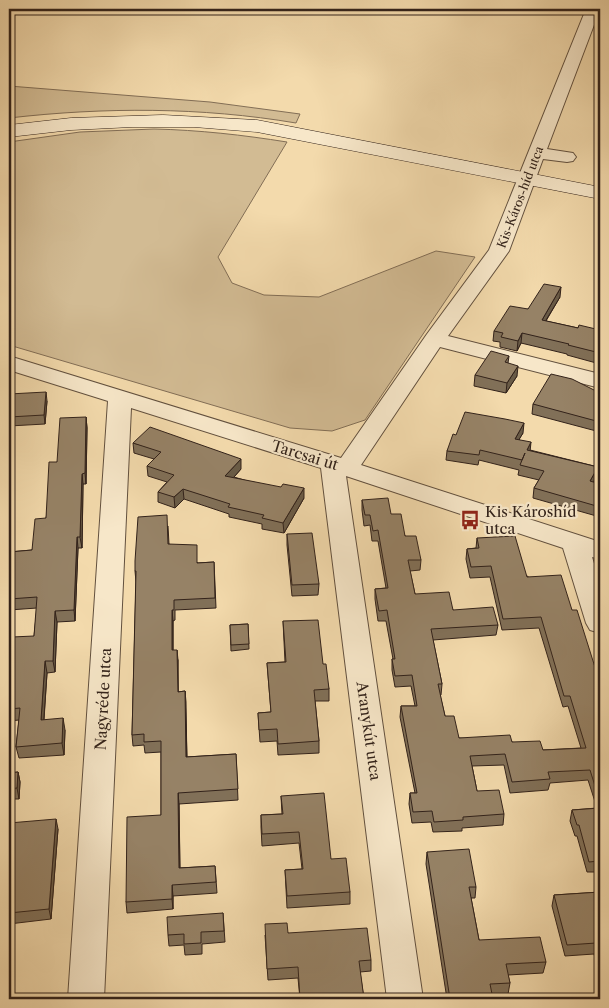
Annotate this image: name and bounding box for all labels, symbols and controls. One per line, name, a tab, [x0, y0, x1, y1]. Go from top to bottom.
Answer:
street label: Kis-Káros-híd utca	[494, 143, 547, 250]
street label: Tarcsai út	[269, 436, 341, 474]
place label: Kis Károshíd utca	[485, 502, 576, 538]
bus stop icon: Kis Károshíd utca	[459, 509, 481, 531]
street label: Nagyréde utca	[91, 647, 115, 751]
street label: Aranykút utca	[353, 679, 385, 782]

